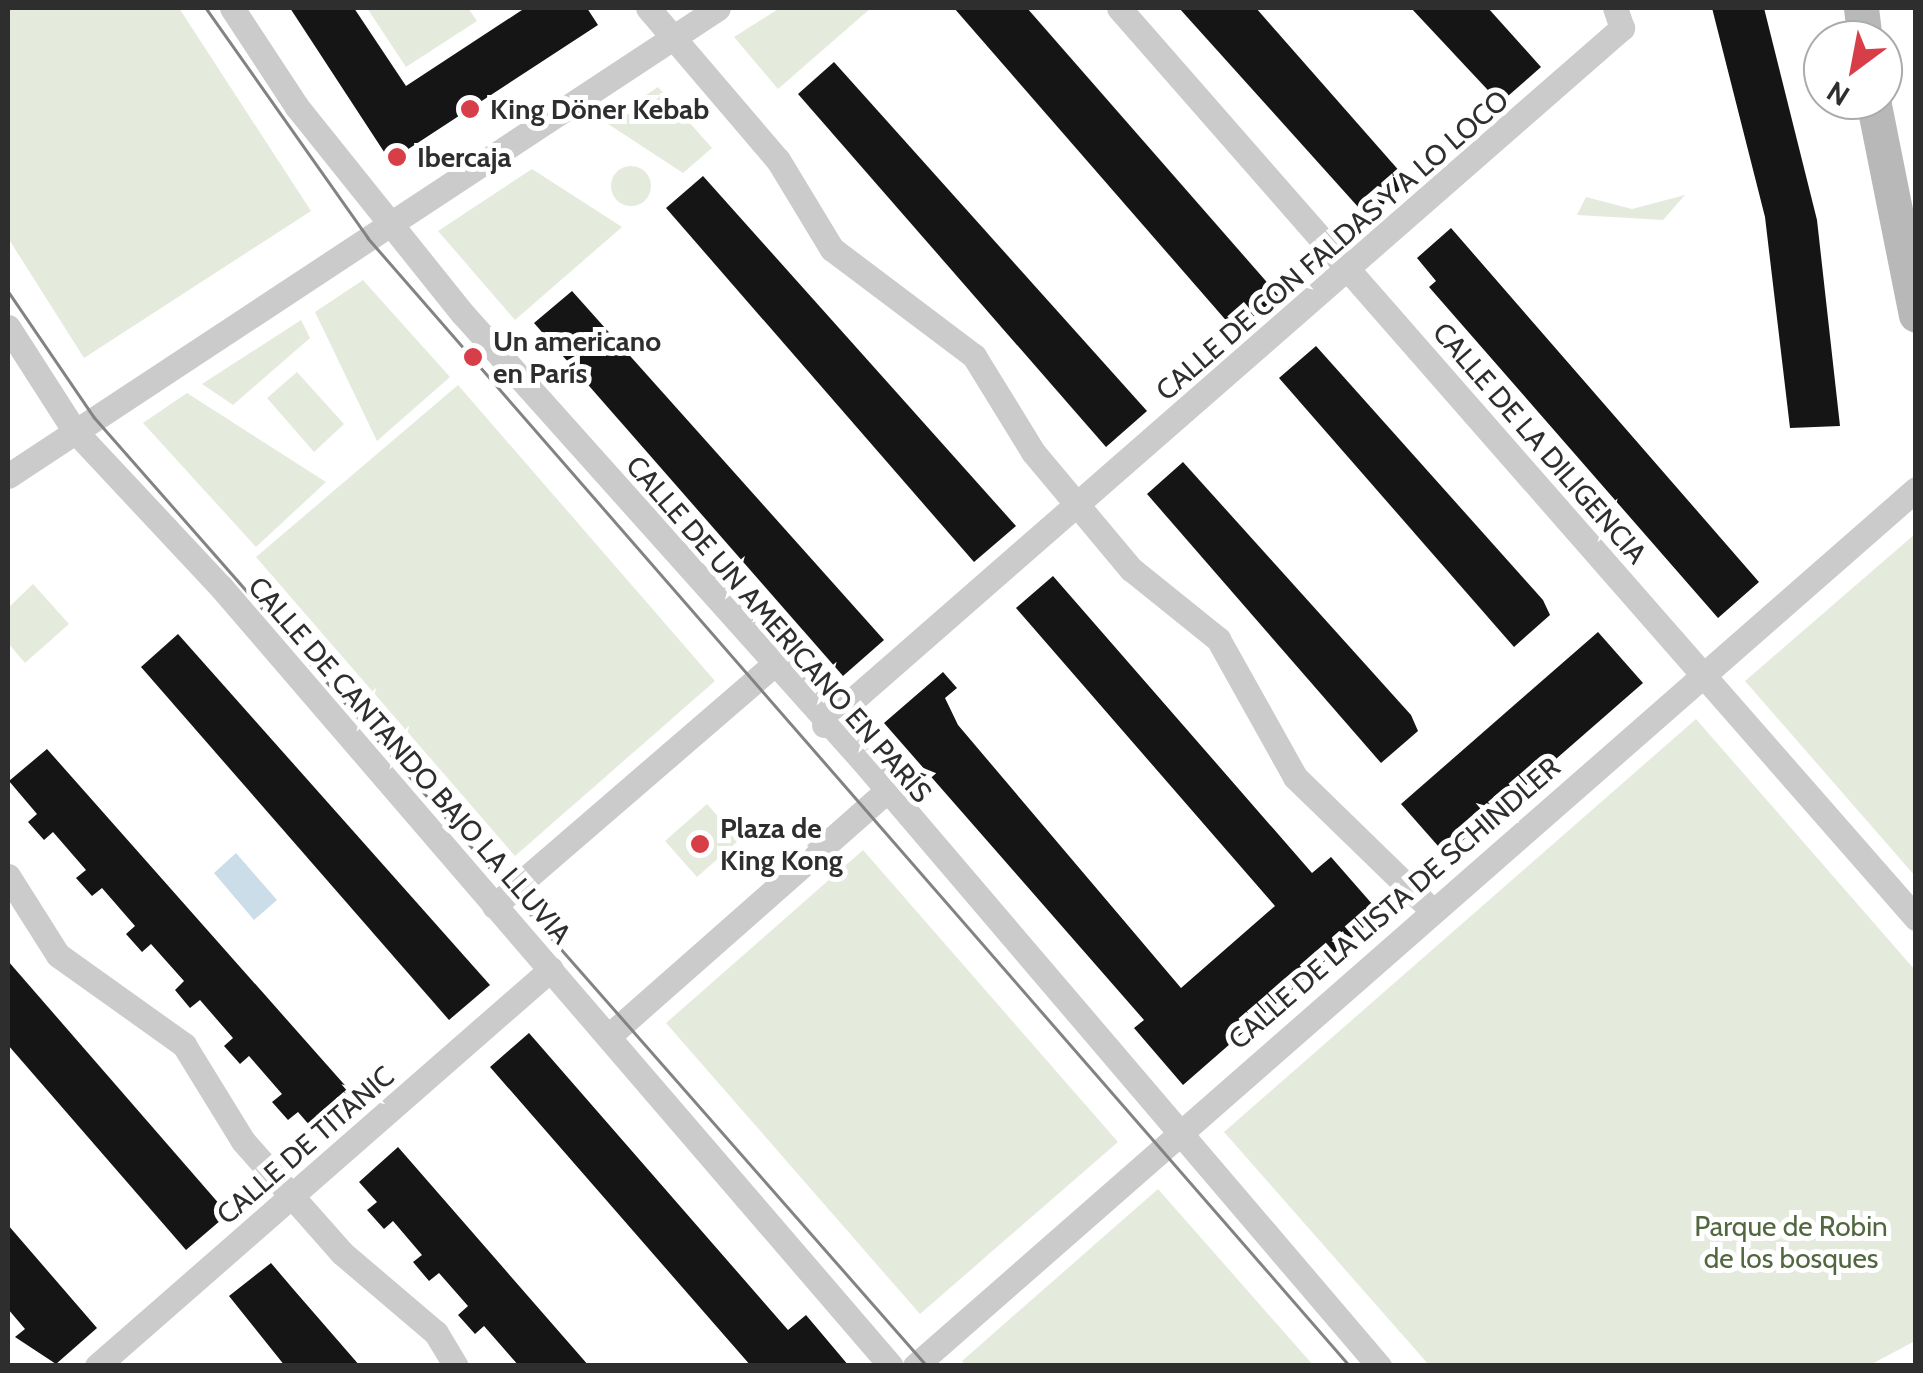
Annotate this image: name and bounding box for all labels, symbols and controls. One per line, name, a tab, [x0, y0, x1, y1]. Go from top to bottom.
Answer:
north arrow	[1803, 20, 1903, 120]
text: N	[1821, 74, 1856, 113]
street label: CALLE DE CON FALDAS Y A LO LOCO	[1149, 83, 1515, 407]
place label: King Döner Kebab	[490, 92, 709, 126]
marker: King Döner Kebab	[459, 98, 481, 120]
place label: Ibercaja	[417, 140, 511, 174]
marker: Ibercaja	[386, 146, 408, 168]
street label: CALLE DE LA DILIGENCIA	[1426, 316, 1654, 570]
place label: Un americano en París	[493, 324, 661, 390]
marker: Un americano en París	[462, 346, 484, 368]
street label: CALLE DE UN AMERICANO EN PARÍS	[619, 449, 939, 809]
street label: CALLE DE CANTANDO BAJO LA LLUVIA	[241, 570, 579, 950]
street label: CALLE DE LA LISTA DE SCHINDLER	[1222, 750, 1566, 1056]
place label: Plaza de King Kong	[720, 811, 843, 877]
marker: Plaza de King Kong	[689, 833, 711, 855]
street label: CALLE DE TITANIC	[210, 1059, 400, 1231]
park label: Parque de Robin de los bosques	[1694, 1209, 1888, 1275]

